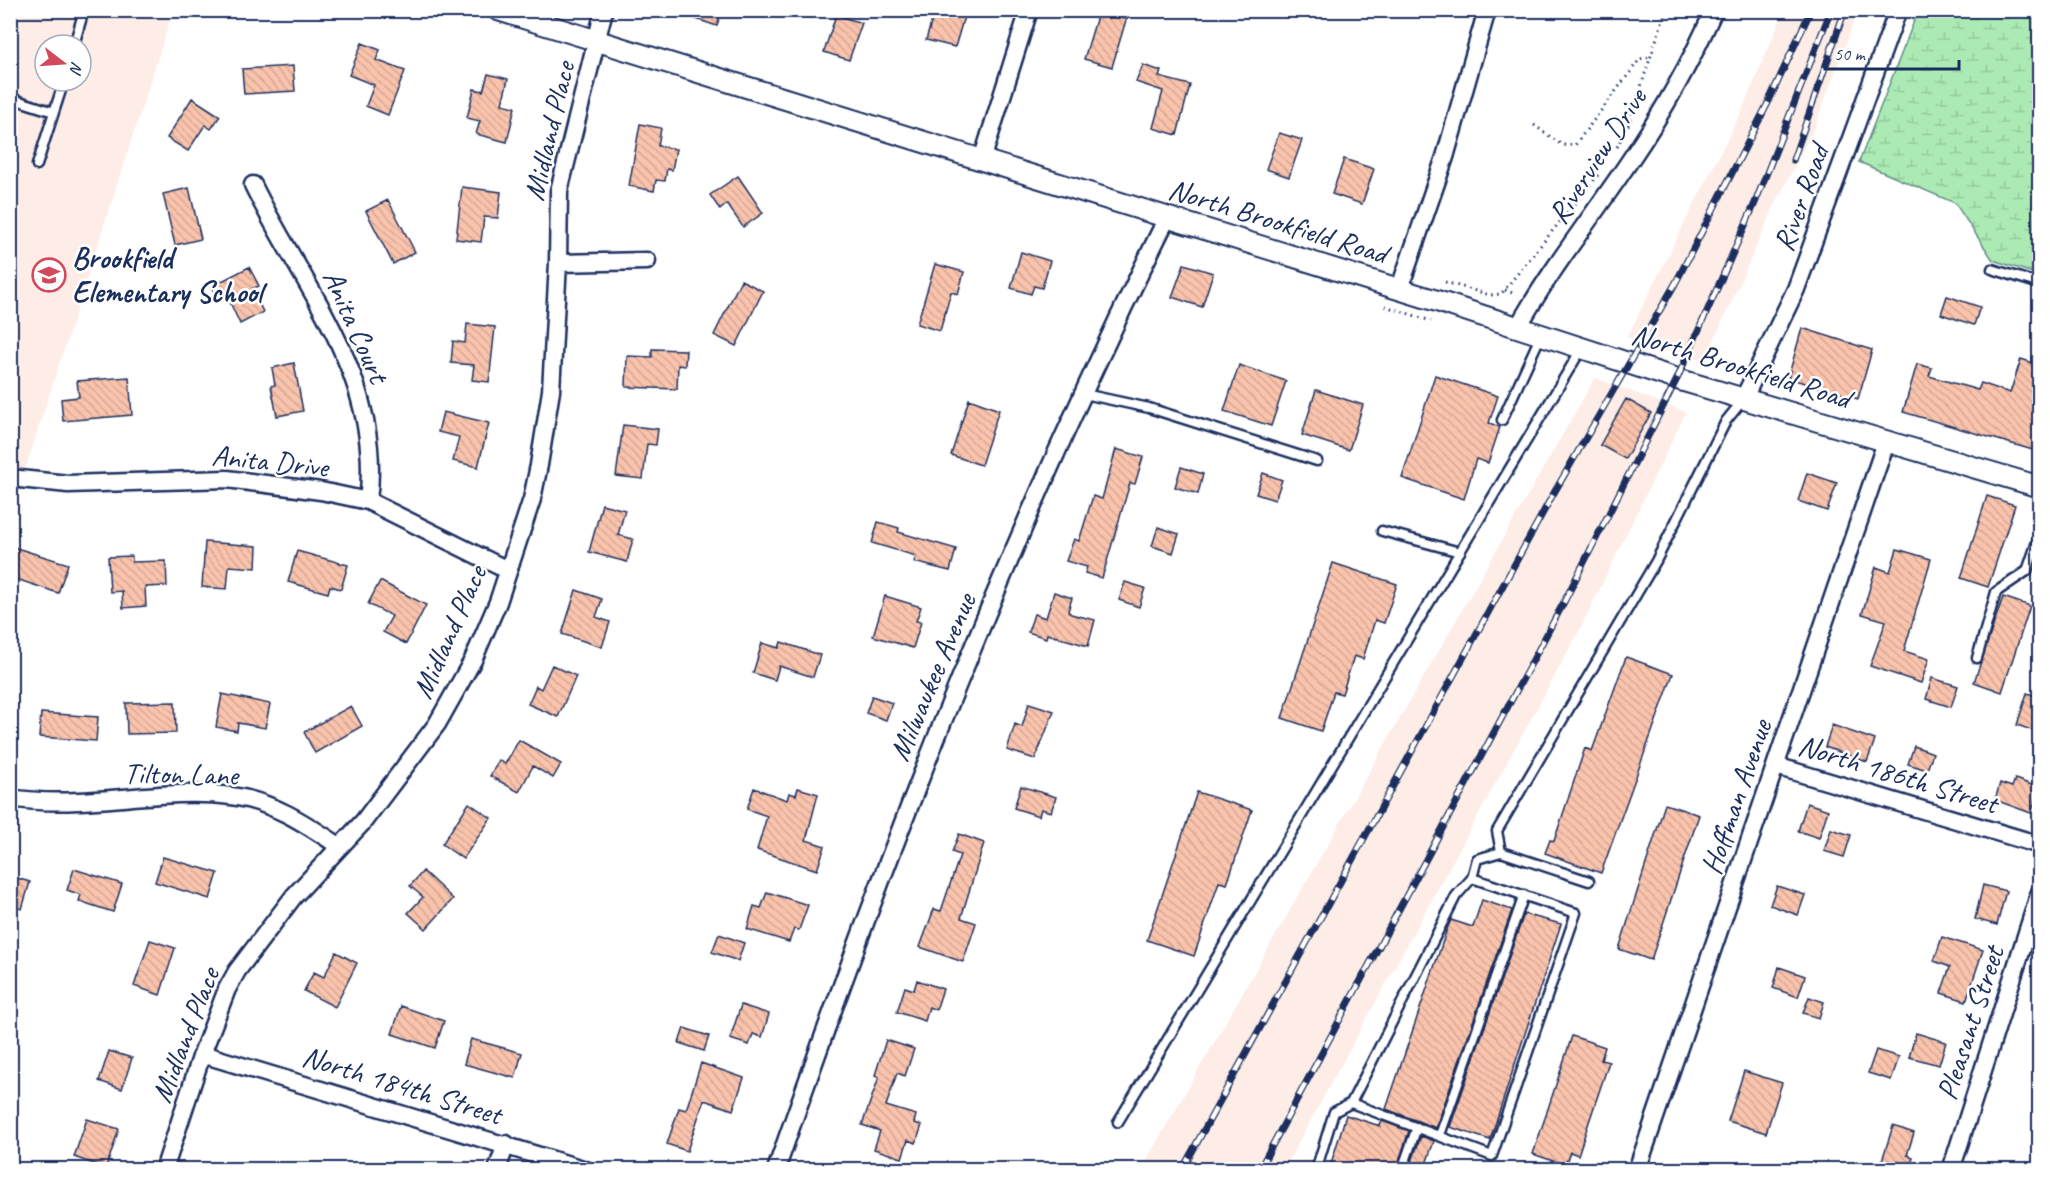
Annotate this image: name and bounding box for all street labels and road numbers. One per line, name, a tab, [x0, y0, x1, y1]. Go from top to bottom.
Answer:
street label: Midland Place	[515, 56, 584, 204]
street label: Riverview Drive	[1539, 79, 1656, 231]
street label: River Road	[1764, 136, 1839, 256]
street label: North Brookfield Road	[1164, 170, 1396, 273]
street label: Anita Court	[314, 264, 399, 391]
street label: North Brookfield Road	[1627, 315, 1859, 418]
street label: Anita Drive	[210, 436, 332, 486]
street label: Midland Place	[403, 558, 496, 704]
street label: Milwaukee Avenue	[880, 586, 985, 766]
street label: Hoffman Avenue	[1692, 713, 1781, 879]
street label: North 186th Street	[1794, 726, 2005, 823]
street label: Tilton Lane	[124, 754, 241, 794]
street label: Pleasant Street	[1927, 939, 2014, 1104]
street label: Midland Place	[142, 960, 229, 1108]
street label: North 184th Street	[298, 1037, 509, 1134]

